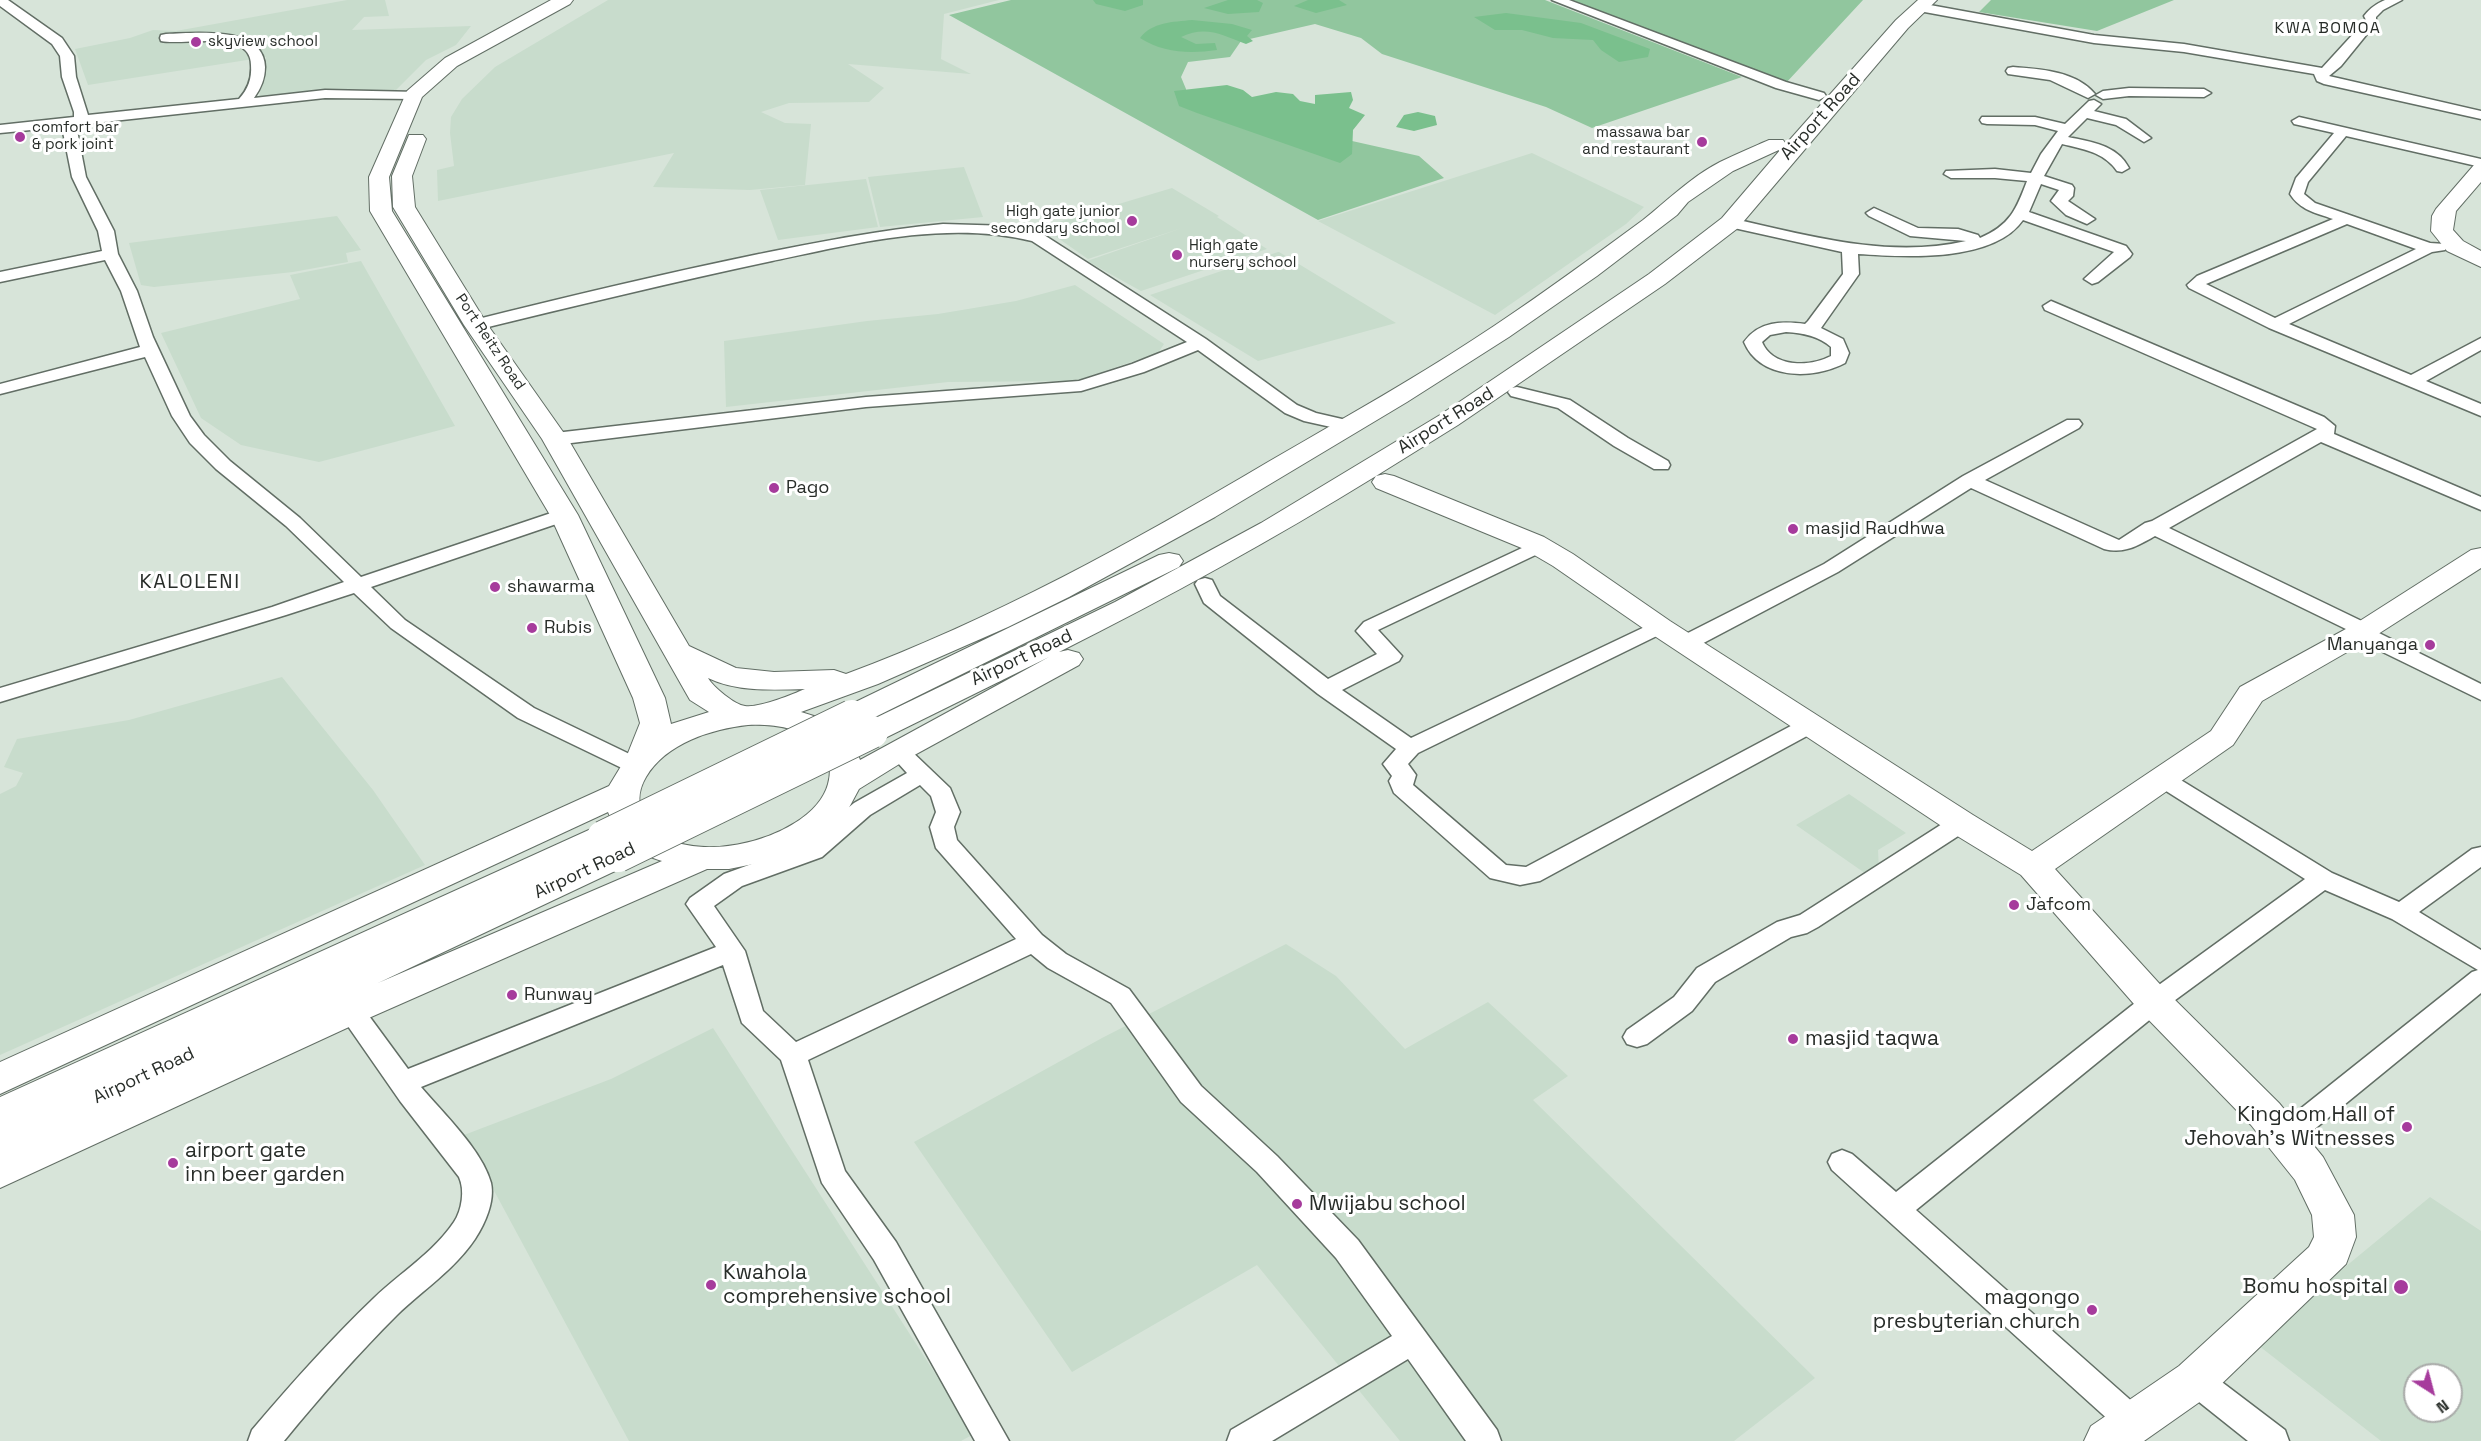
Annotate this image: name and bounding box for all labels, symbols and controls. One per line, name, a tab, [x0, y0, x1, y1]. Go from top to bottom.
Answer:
district label: KWA BOMOA	[2275, 19, 2381, 39]
place label: skyview school	[208, 33, 318, 51]
marker: skyview school	[189, 35, 203, 49]
street label: Airport Road	[1776, 69, 1866, 165]
place label: comfort bar & pork joint	[32, 119, 119, 154]
place label: massawa bar and restaurant	[1582, 124, 1690, 159]
marker: comfort bar & pork joint	[13, 130, 27, 144]
marker: massawa bar and restaurant	[1695, 135, 1709, 149]
place label: High gate junior secondary school	[991, 203, 1120, 238]
marker: High gate junior secondary school	[1125, 214, 1139, 228]
place label: High gate nursery school	[1189, 237, 1297, 272]
marker: High gate nursery school	[1170, 248, 1184, 262]
street label: Port Reitz Road	[451, 291, 529, 393]
street label: Airport Road	[1394, 383, 1498, 459]
place label: Pago	[786, 477, 829, 499]
marker: Pago	[767, 481, 781, 495]
place label: masjid Raudhwa	[1805, 518, 1945, 540]
marker: masjid Raudhwa	[1786, 522, 1800, 536]
district label: KALOLENI	[139, 571, 241, 595]
place label: shawarma	[507, 576, 595, 598]
marker: shawarma	[488, 580, 502, 594]
place label: Rubis	[544, 617, 592, 639]
marker: Rubis	[525, 621, 539, 635]
street label: Airport Road	[968, 625, 1076, 691]
place label: Manyanga	[2327, 634, 2418, 656]
marker: Manyanga	[2423, 638, 2437, 652]
street label: Airport Road	[531, 838, 639, 904]
place label: Jafcom	[2026, 894, 2091, 916]
marker: Jafcom	[2007, 898, 2021, 912]
place label: Runway	[524, 984, 593, 1006]
marker: Runway	[505, 988, 519, 1002]
place label: masjid taqwa	[1805, 1026, 1939, 1052]
marker: masjid taqwa	[1786, 1032, 1800, 1046]
street label: Airport Road	[90, 1043, 198, 1109]
place label: Kingdom Hall of Jehovah's Witnesses	[2184, 1102, 2395, 1152]
marker: Kingdom Hall of Jehovah's Witnesses	[2400, 1120, 2414, 1134]
place label: airport gate inn beer garden	[185, 1138, 345, 1188]
marker: airport gate inn beer garden	[166, 1156, 180, 1170]
place label: Mwijabu school	[1309, 1191, 1466, 1217]
marker: Mwijabu school	[1290, 1197, 1304, 1211]
place label: Kwahola comprehensive school	[723, 1260, 951, 1310]
place label: Bomu hospital	[2243, 1274, 2388, 1300]
marker: Kwahola comprehensive school	[704, 1278, 718, 1292]
marker: Bomu hospital	[2392, 1278, 2410, 1296]
place label: magongo presbyterian church	[1873, 1285, 2080, 1335]
marker: magongo presbyterian church	[2085, 1303, 2099, 1317]
north arrow	[2403, 1363, 2463, 1423]
text: N	[2432, 1395, 2453, 1418]

